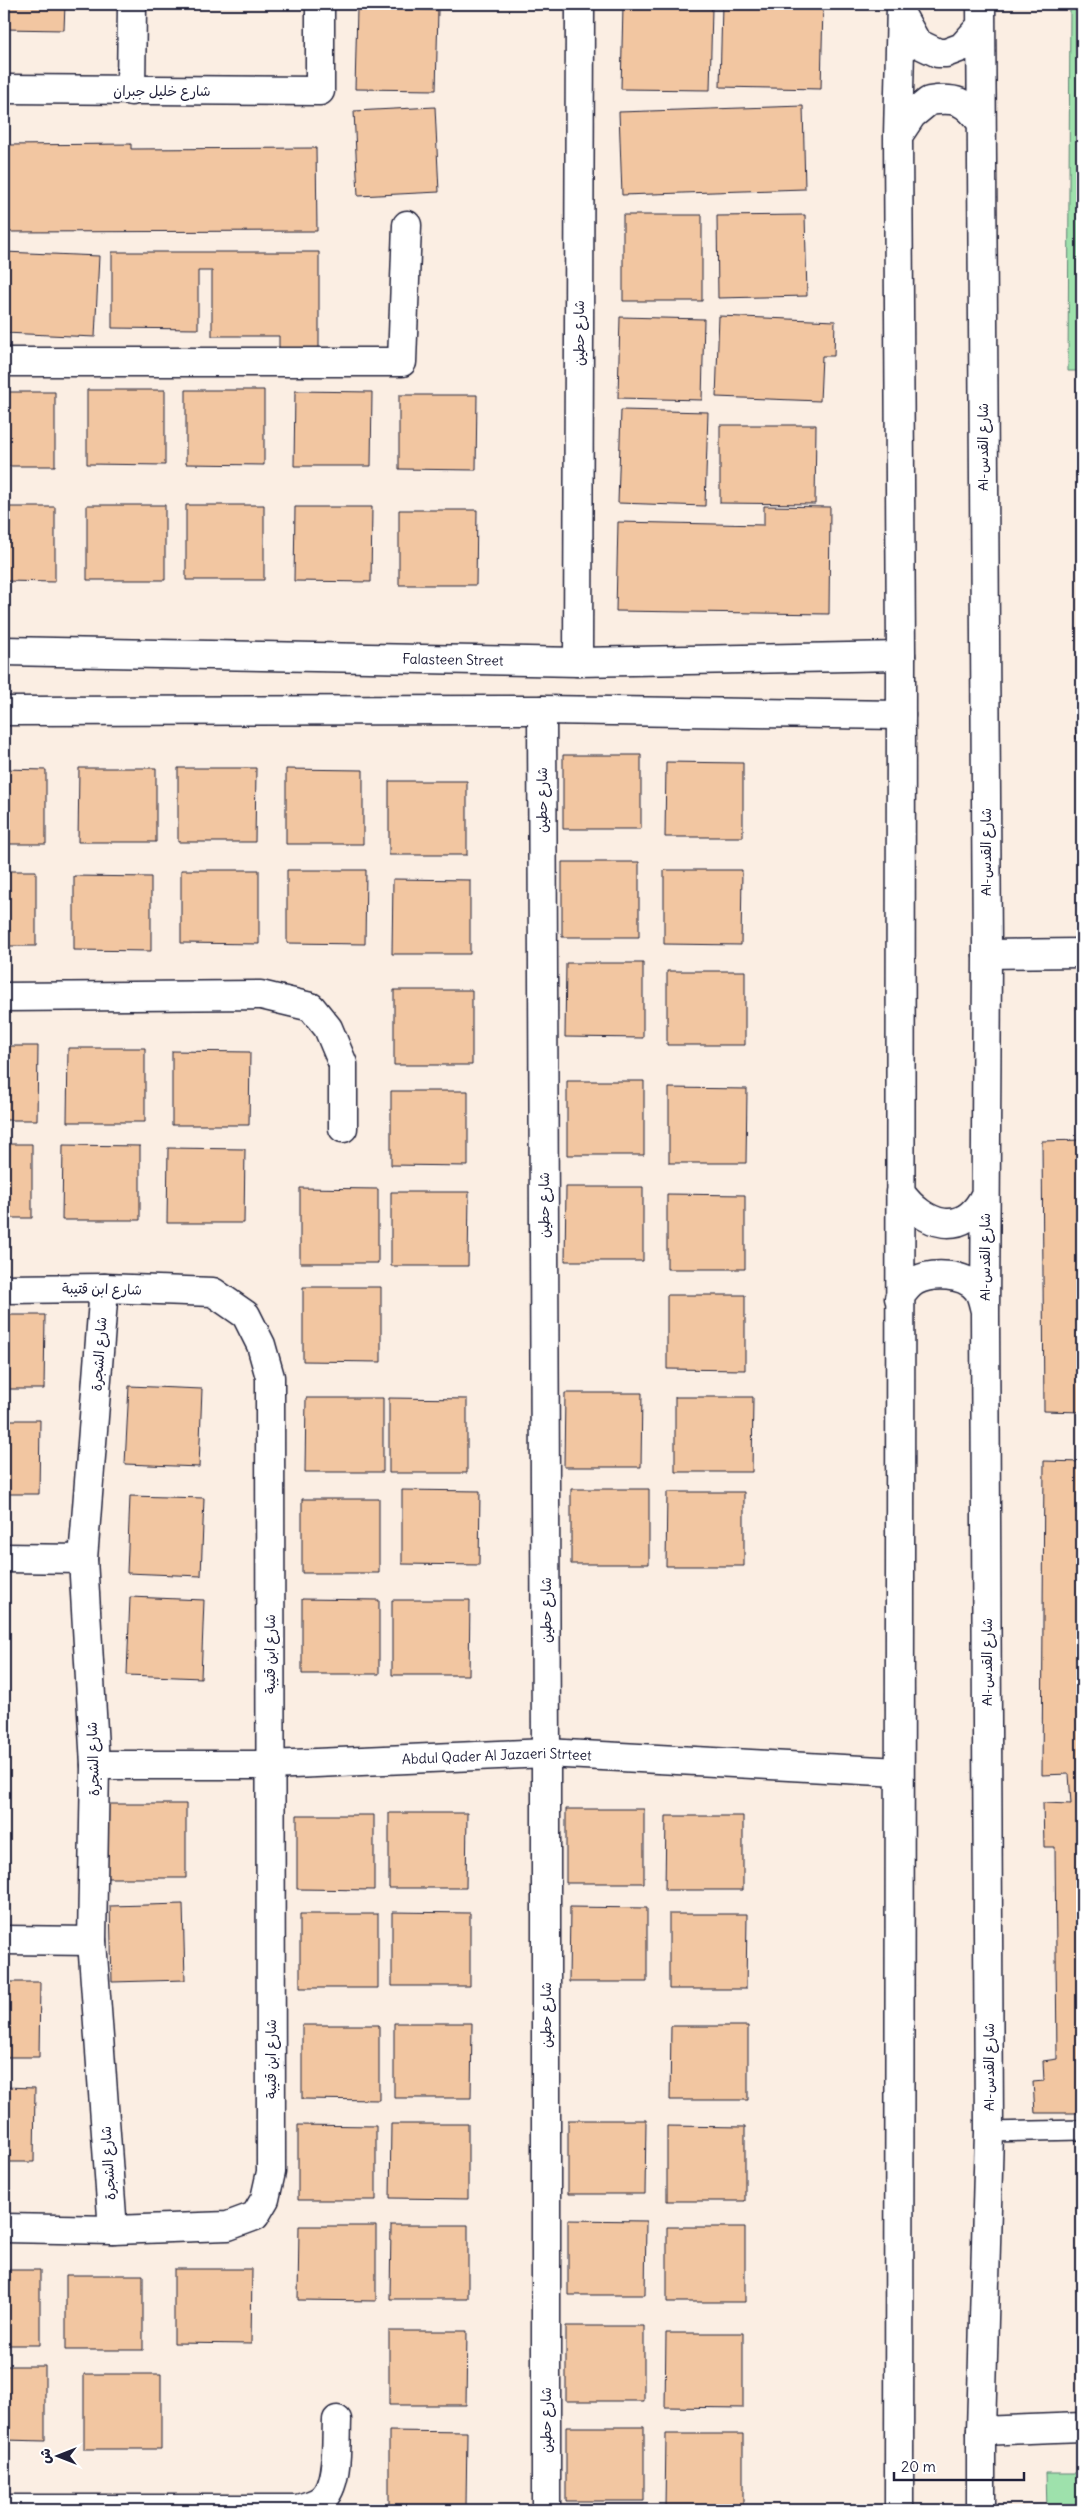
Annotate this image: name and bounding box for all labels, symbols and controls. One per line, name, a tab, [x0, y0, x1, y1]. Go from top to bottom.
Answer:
street label: شارع خليل جبران	[113, 82, 211, 101]
street label: شارع حطين	[570, 300, 589, 366]
street label: Al-شارع القدس	[974, 403, 993, 491]
street label: Falasteen Street	[402, 650, 504, 670]
street label: شارع حطين	[533, 767, 552, 833]
street label: Al-شارع القدس	[977, 808, 996, 896]
street label: شارع حطين	[535, 1172, 554, 1238]
street label: Al-شارع القدس	[976, 1213, 995, 1301]
street label: شارع ابن قتيبة	[62, 1279, 142, 1300]
street label: شارع الشجرة	[87, 1316, 112, 1392]
street label: شارع حطين	[537, 1577, 556, 1643]
street label: شارع ابن قتيبة	[261, 1614, 280, 1694]
street label: Al-شارع القدس	[978, 1618, 997, 1706]
street label: شارع الشجرة	[83, 1722, 104, 1796]
street label: Abdul Qader Al Jazaeri Strteet	[401, 1744, 593, 1768]
street label: شارع حطين	[537, 1982, 556, 2048]
street label: شارع ابن قتيبة	[262, 2019, 281, 2099]
street label: Al-شارع القدس	[980, 2023, 999, 2111]
street label: شارع الشجرة	[96, 2125, 121, 2201]
street label: شارع حطين	[537, 2387, 556, 2453]
north arrow	[32, 2432, 82, 2482]
text: ش	[36, 2448, 54, 2464]
scale bar	[894, 2449, 1024, 2481]
text: 20 m	[901, 2457, 936, 2476]

